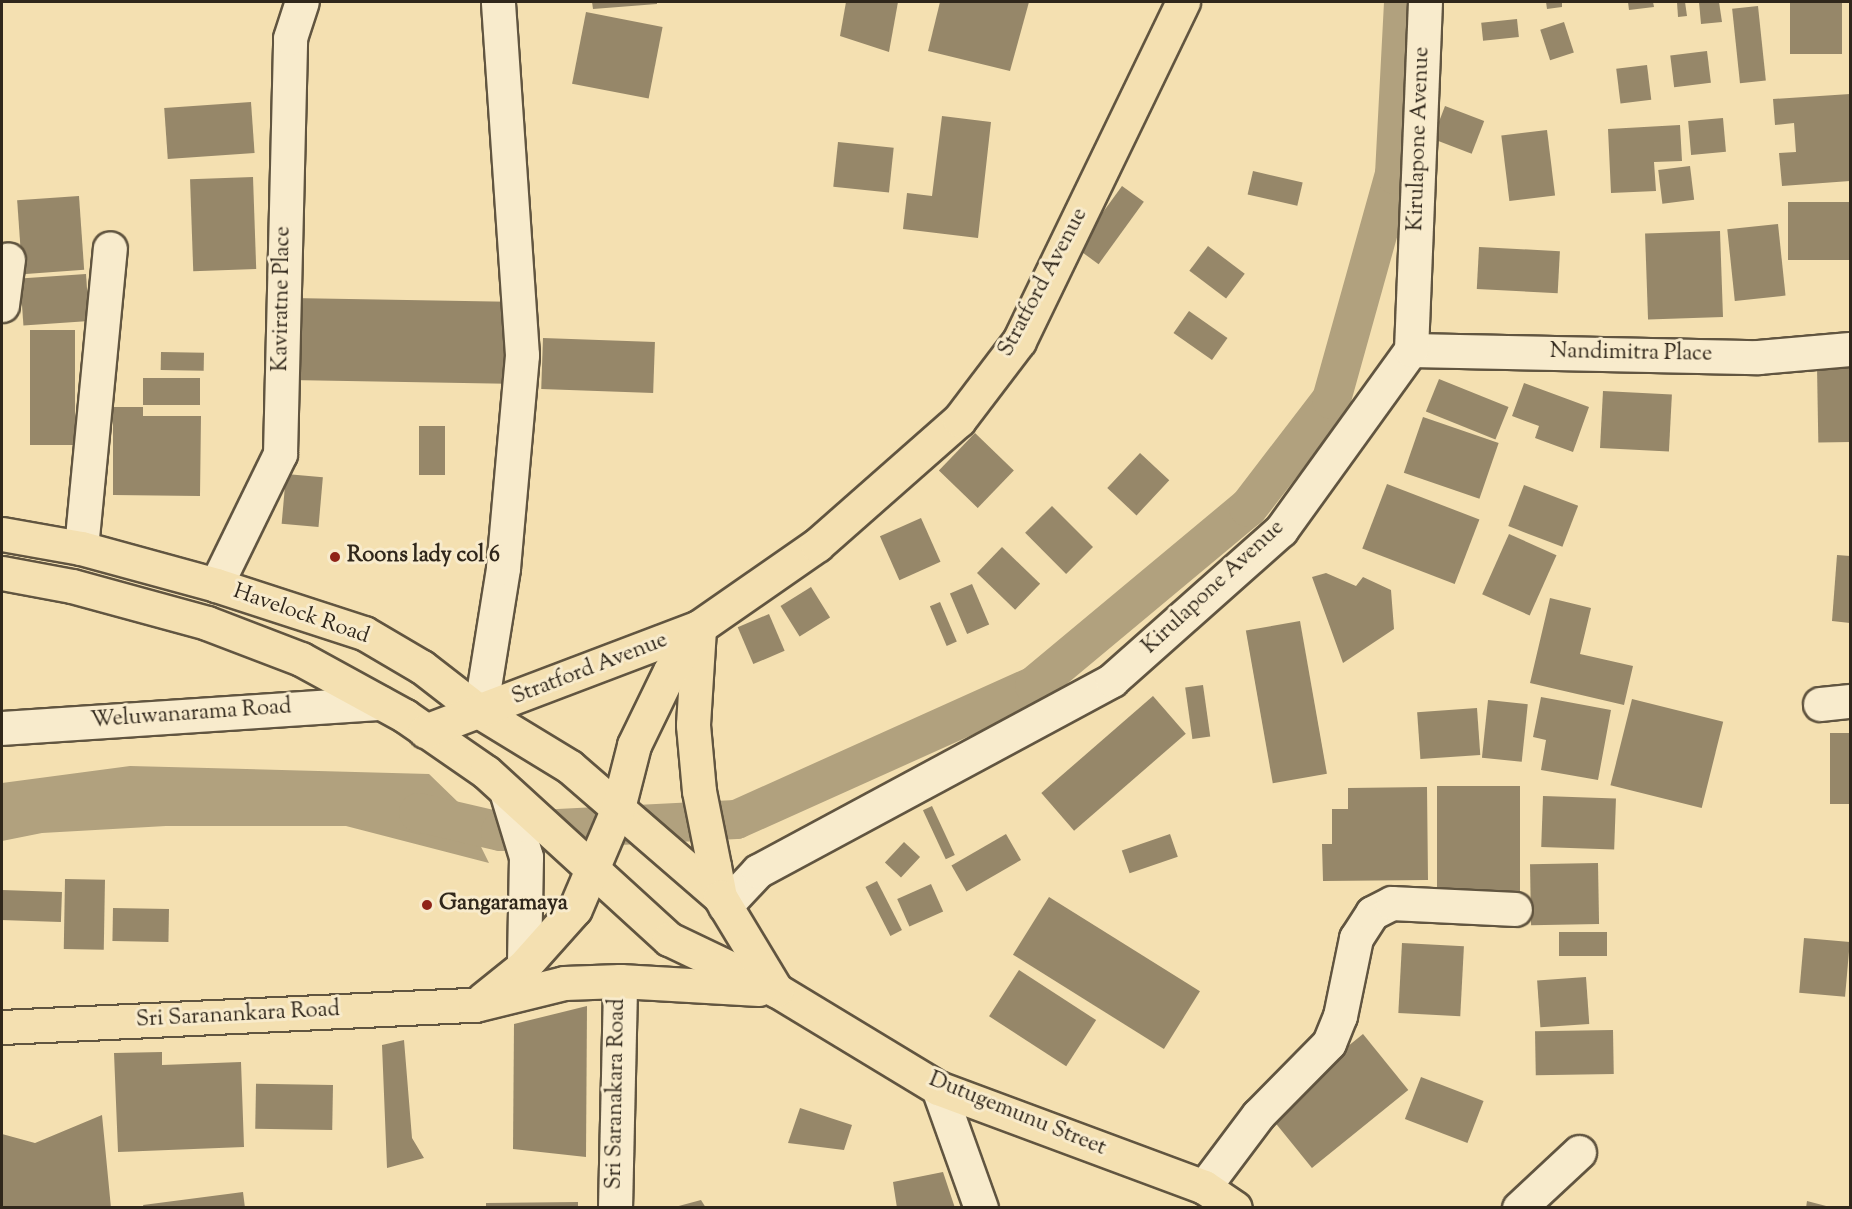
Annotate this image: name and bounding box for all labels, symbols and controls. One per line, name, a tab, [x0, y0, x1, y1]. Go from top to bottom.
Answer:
street label: Kirulapone Avenue	[1404, 46, 1436, 232]
street label: Stratford Avenue	[994, 204, 1094, 362]
street label: Kaviratne Place	[269, 226, 297, 372]
street label: Nandimitra Place	[1550, 339, 1712, 369]
street label: Kirulapone Avenue	[1138, 515, 1290, 661]
place label: Roons lady col 6	[347, 544, 500, 570]
marker: Roons lady col 6	[328, 550, 342, 564]
street label: Havelock Road	[229, 579, 373, 651]
street label: Stratford Avenue	[509, 628, 671, 712]
street label: Weluwanarama Road	[90, 695, 292, 735]
place label: Gangaramaya	[439, 892, 568, 918]
marker: Gangaramaya	[420, 898, 434, 912]
street label: Sri Saranankara Road	[135, 997, 341, 1035]
street label: Sri Saranakara Road	[602, 998, 632, 1190]
street label: Dutugemunu Street	[925, 1067, 1109, 1163]

